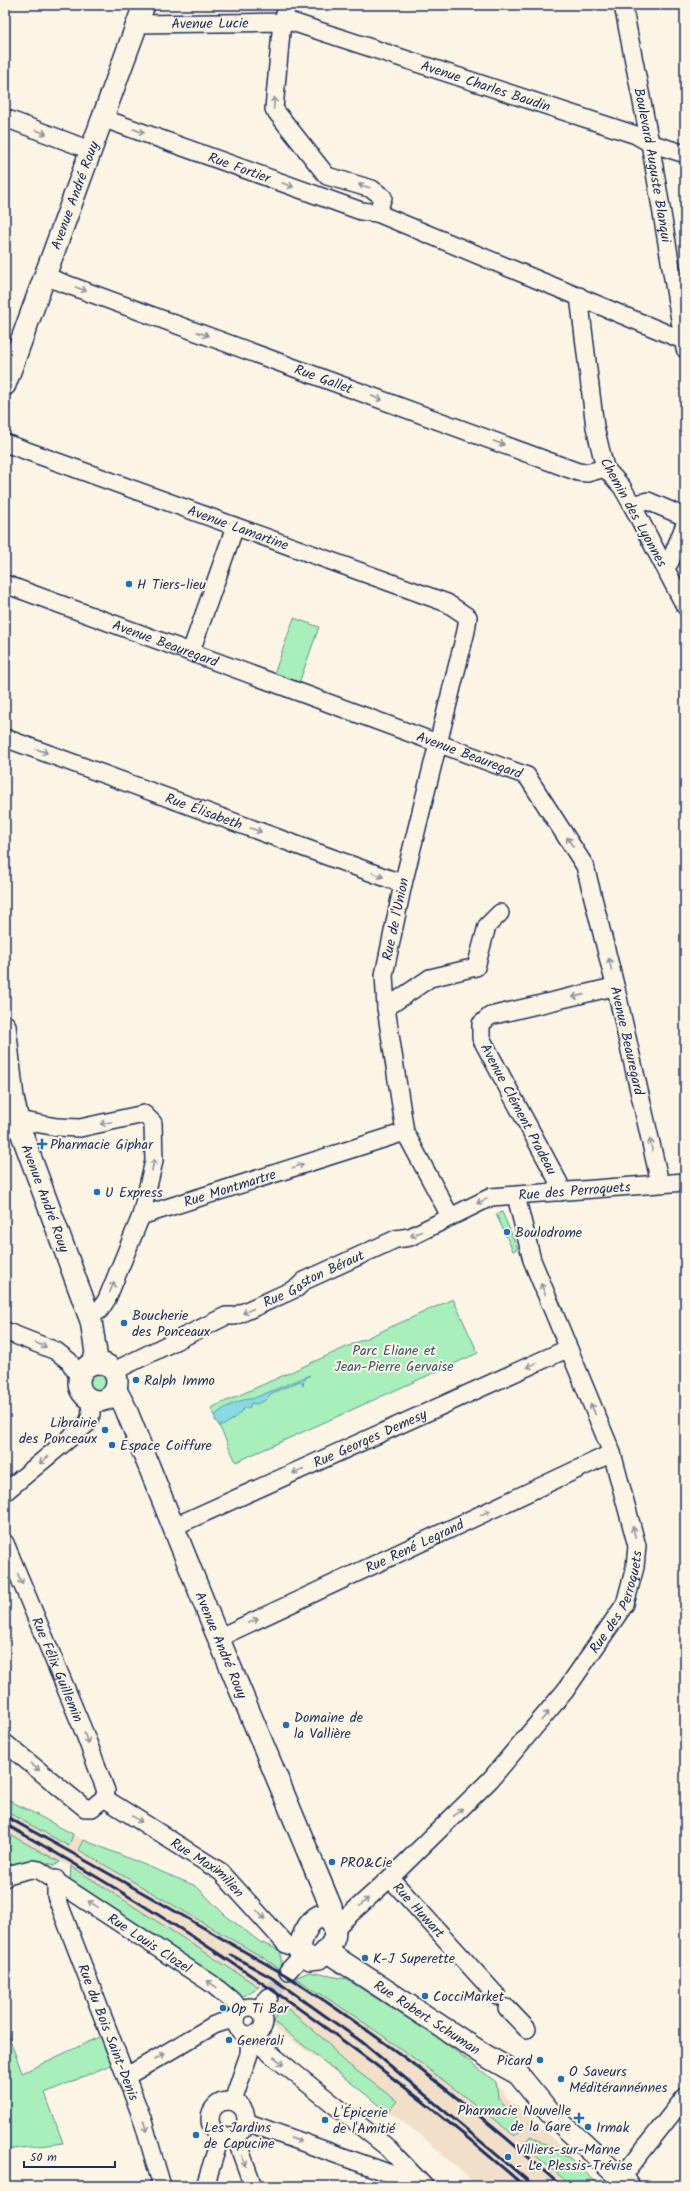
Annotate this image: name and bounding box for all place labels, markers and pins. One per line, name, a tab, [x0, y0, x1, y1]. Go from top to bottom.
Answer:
place label: H Tiers-lieu	[137, 574, 206, 596]
marker: H Tiers-lieu	[124, 579, 134, 589]
place label: Pharmacie Giphar	[50, 1134, 154, 1156]
marker: Pharmacie Giphar	[37, 1139, 47, 1149]
place label: U Express	[105, 1182, 163, 1204]
marker: U Express	[92, 1187, 102, 1197]
place label: Boulodrome	[515, 1222, 583, 1244]
marker: Boulodrome	[502, 1227, 512, 1237]
place label: Boucherie des Ponceaux	[132, 1305, 211, 1343]
marker: Boucherie des Ponceaux	[119, 1318, 129, 1328]
place label: Ralph Immo	[144, 1370, 215, 1392]
marker: Ralph Immo	[131, 1375, 141, 1385]
place label: Librairie des Ponceaux	[19, 1412, 98, 1450]
marker: Librairie des Ponceaux	[100, 1425, 110, 1435]
place label: Espace Coiffure	[120, 1435, 213, 1457]
marker: Espace Coiffure	[107, 1440, 117, 1450]
place label: Domaine de la Vallière	[294, 1707, 364, 1745]
marker: Domaine de la Vallière	[281, 1720, 291, 1730]
place label: PRO&Cie	[340, 1852, 393, 1874]
marker: PRO&Cie	[327, 1857, 337, 1867]
place label: K-J Superette	[373, 1948, 456, 1970]
marker: K-J Superette	[360, 1953, 370, 1963]
place label: CocciMarket	[433, 1986, 505, 2008]
marker: CocciMarket	[420, 1991, 430, 2001]
place label: Op Ti Bar	[231, 1998, 290, 2020]
marker: Op Ti Bar	[218, 2003, 228, 2013]
place label: Generali	[237, 2030, 284, 2052]
marker: Generali	[224, 2035, 234, 2045]
place label: Picard	[497, 2050, 533, 2072]
marker: Picard	[535, 2055, 545, 2065]
place label: O Saveurs Méditérannénnes	[569, 2061, 668, 2099]
marker: O Saveurs Méditérannénnes	[556, 2074, 566, 2084]
place label: Pharmacie Nouvelle de la Gare	[458, 2100, 572, 2138]
place label: L'Épicerie de l'Amitié	[333, 2102, 396, 2140]
marker: Pharmacie Nouvelle de la Gare	[574, 2113, 584, 2123]
marker: L'Épicerie de l'Amitié	[320, 2115, 330, 2125]
place label: Les Jardins de Capucine	[204, 2117, 275, 2155]
place label: Irmak	[596, 2117, 630, 2139]
marker: Irmak	[583, 2122, 593, 2132]
marker: Les Jardins de Capucine	[191, 2130, 201, 2140]
place label: Villiers-sur-Marne - Le Plessis-Trévise	[516, 2139, 633, 2177]
marker: Villiers-sur-Marne - Le Plessis-Trévise	[503, 2152, 513, 2162]

